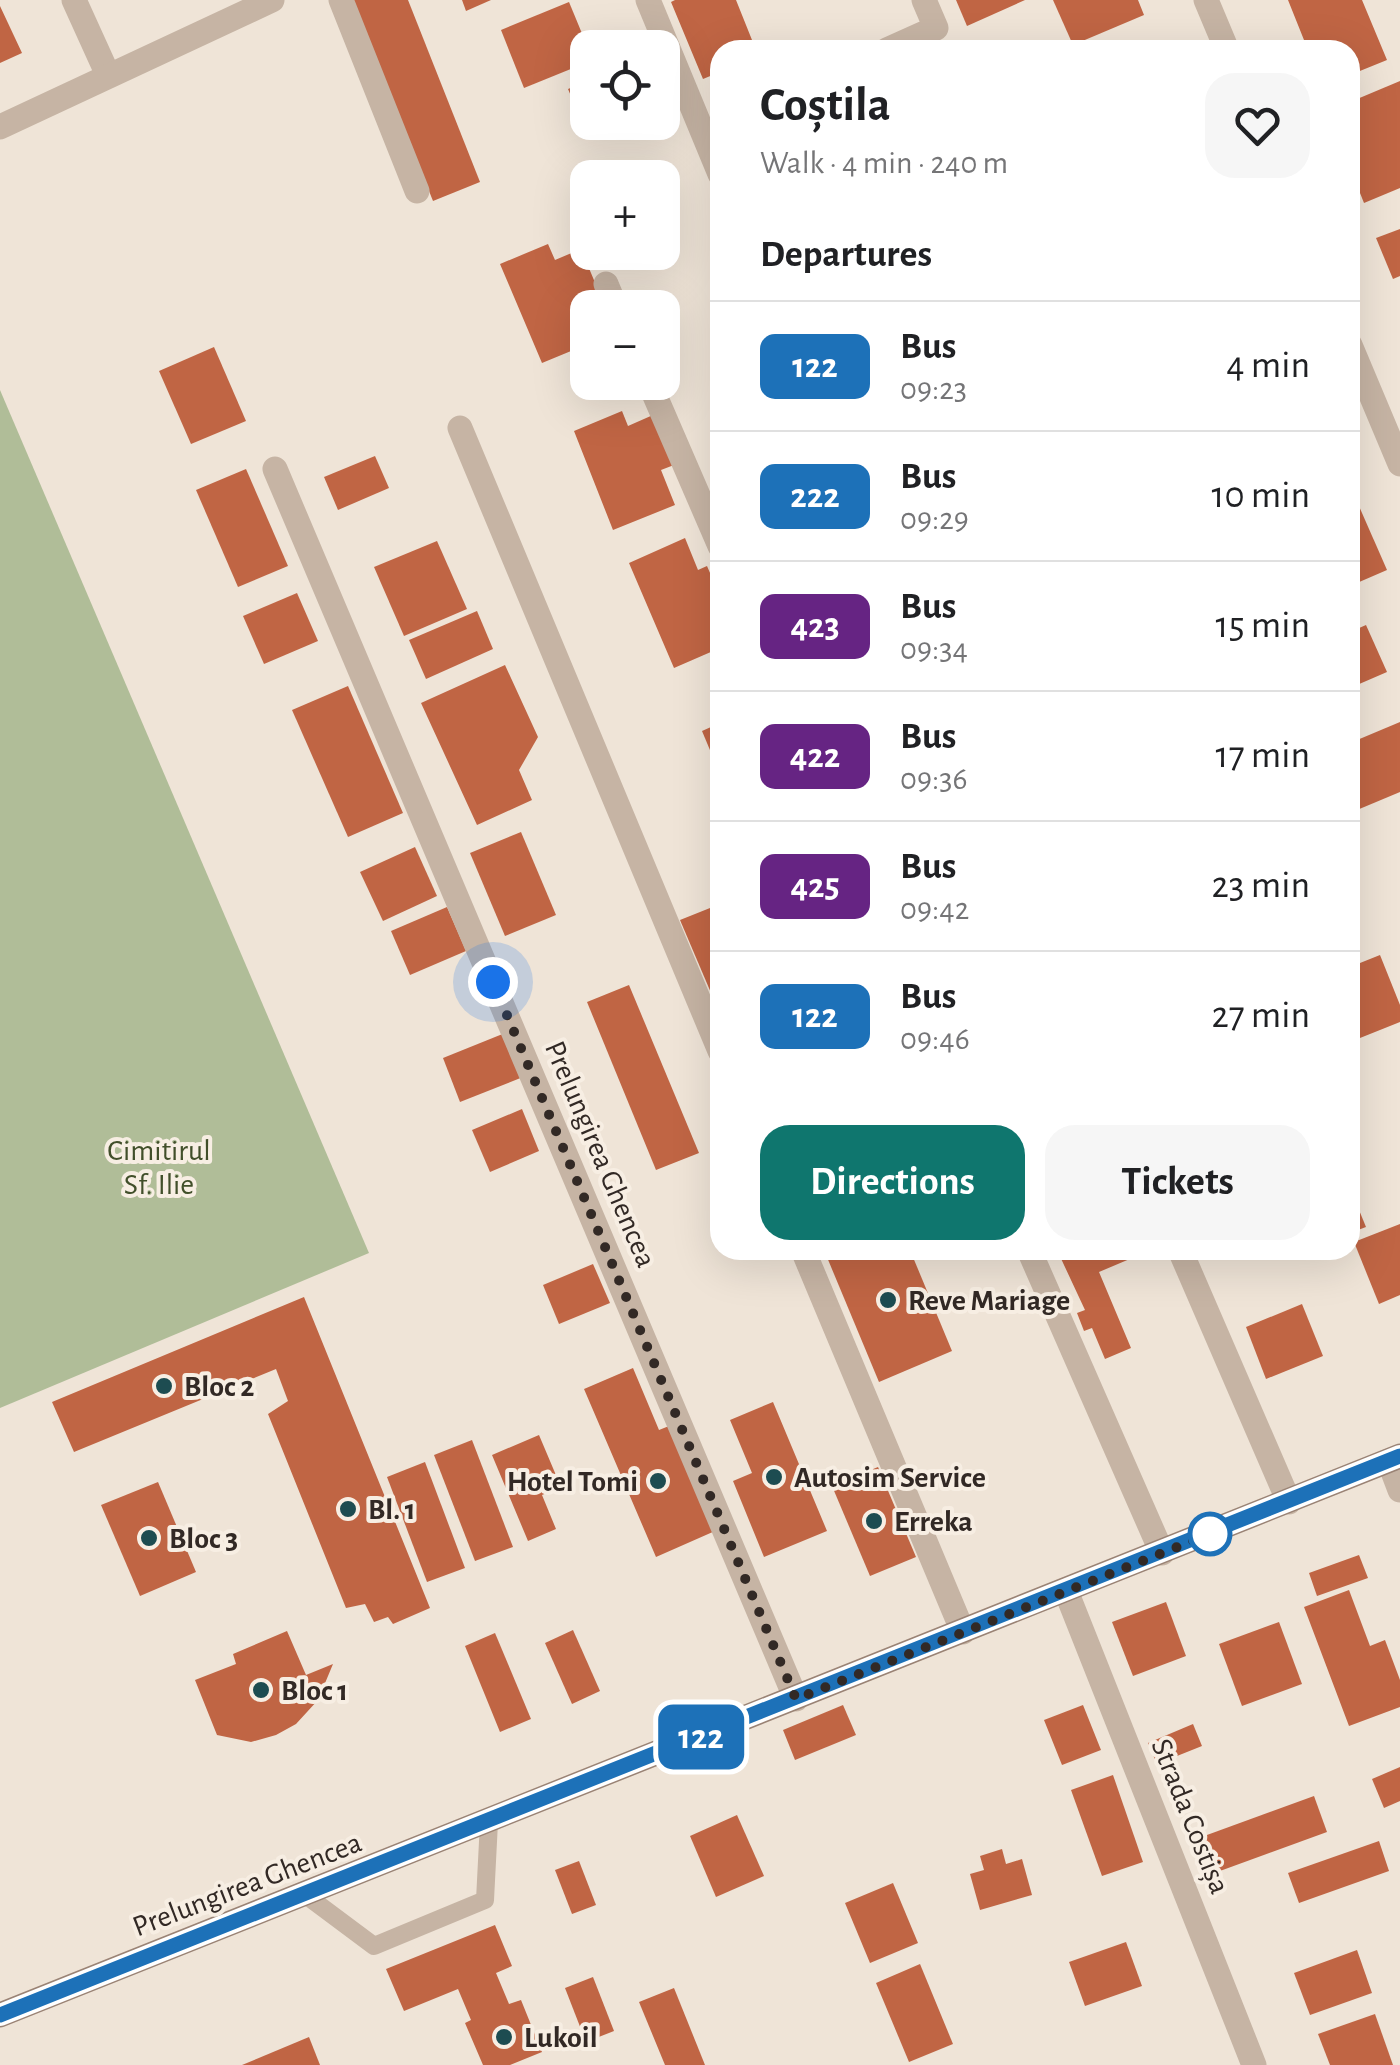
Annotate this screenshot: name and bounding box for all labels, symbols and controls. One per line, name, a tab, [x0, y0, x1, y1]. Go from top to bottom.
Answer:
map controls	[570, 30, 680, 400]
button: locate	[570, 30, 680, 140]
button: heart	[1205, 73, 1310, 178]
text: Coștila	[760, 82, 891, 130]
text: Walk · 4 min · 240 m	[760, 147, 1008, 179]
button: +	[570, 160, 680, 270]
text: Departures	[760, 236, 932, 274]
button: −	[570, 290, 680, 400]
text: Bus	[900, 328, 956, 366]
text: 4 min	[1226, 347, 1310, 385]
text: 122	[792, 349, 838, 384]
text: 09:23	[900, 373, 967, 405]
text: Bus	[900, 458, 956, 496]
text: 10 min	[1211, 477, 1310, 515]
text: 222	[790, 479, 840, 514]
text: 09:29	[900, 503, 969, 535]
text: Bus	[900, 588, 956, 626]
text: 15 min	[1216, 607, 1310, 645]
text: 423	[790, 609, 840, 644]
text: 09:34	[900, 633, 968, 665]
text: Bus	[900, 718, 956, 756]
text: 17 min	[1216, 737, 1310, 775]
text: 422	[790, 739, 840, 774]
text: 09:36	[900, 763, 968, 795]
text: Bus	[900, 848, 956, 886]
text: 23 min	[1212, 867, 1310, 905]
text: 425	[790, 869, 840, 904]
text: 09:42	[900, 893, 969, 925]
your location	[468, 957, 518, 1007]
text: Bus	[900, 978, 956, 1016]
text: 27 min	[1211, 997, 1310, 1035]
text: 122	[792, 999, 838, 1034]
text: 09:46	[900, 1023, 970, 1055]
street label: Prelungirea Ghencea	[539, 1037, 661, 1272]
button: Directions	[760, 1125, 1025, 1240]
button: Tickets	[1045, 1125, 1310, 1240]
park label: Cimitirul Sf. Ilie	[107, 1136, 211, 1200]
place label: Reve Mariage	[908, 1286, 1070, 1316]
marker: Reve Mariage	[877, 1289, 899, 1311]
place label: Bloc 2	[184, 1372, 254, 1402]
marker: Bloc 2	[153, 1375, 175, 1397]
place label: Autosim Service	[794, 1463, 986, 1493]
marker: Autosim Service	[763, 1466, 785, 1488]
place label: Hotel Tomi	[507, 1467, 638, 1497]
marker: Hotel Tomi	[647, 1470, 669, 1492]
place label: Bl. 1	[368, 1495, 415, 1525]
marker: Bl. 1	[337, 1498, 359, 1520]
place label: Erreka	[894, 1507, 973, 1537]
marker: Erreka	[863, 1510, 885, 1532]
unlabelled marker	[1189, 1513, 1231, 1555]
place label: Bloc 3	[169, 1524, 238, 1554]
marker: Bloc 3	[138, 1527, 160, 1549]
place label: Bloc 1	[281, 1676, 348, 1706]
marker: Bloc 1	[250, 1679, 272, 1701]
line badge: 122	[644, 1704, 758, 1770]
text: 122	[678, 1720, 724, 1755]
street label: Strada Costișa	[1144, 1735, 1235, 1899]
street label: Prelungirea Ghencea	[129, 1827, 366, 1942]
place label: Lukoil	[524, 2023, 598, 2053]
marker: Lukoil	[493, 2026, 515, 2048]

